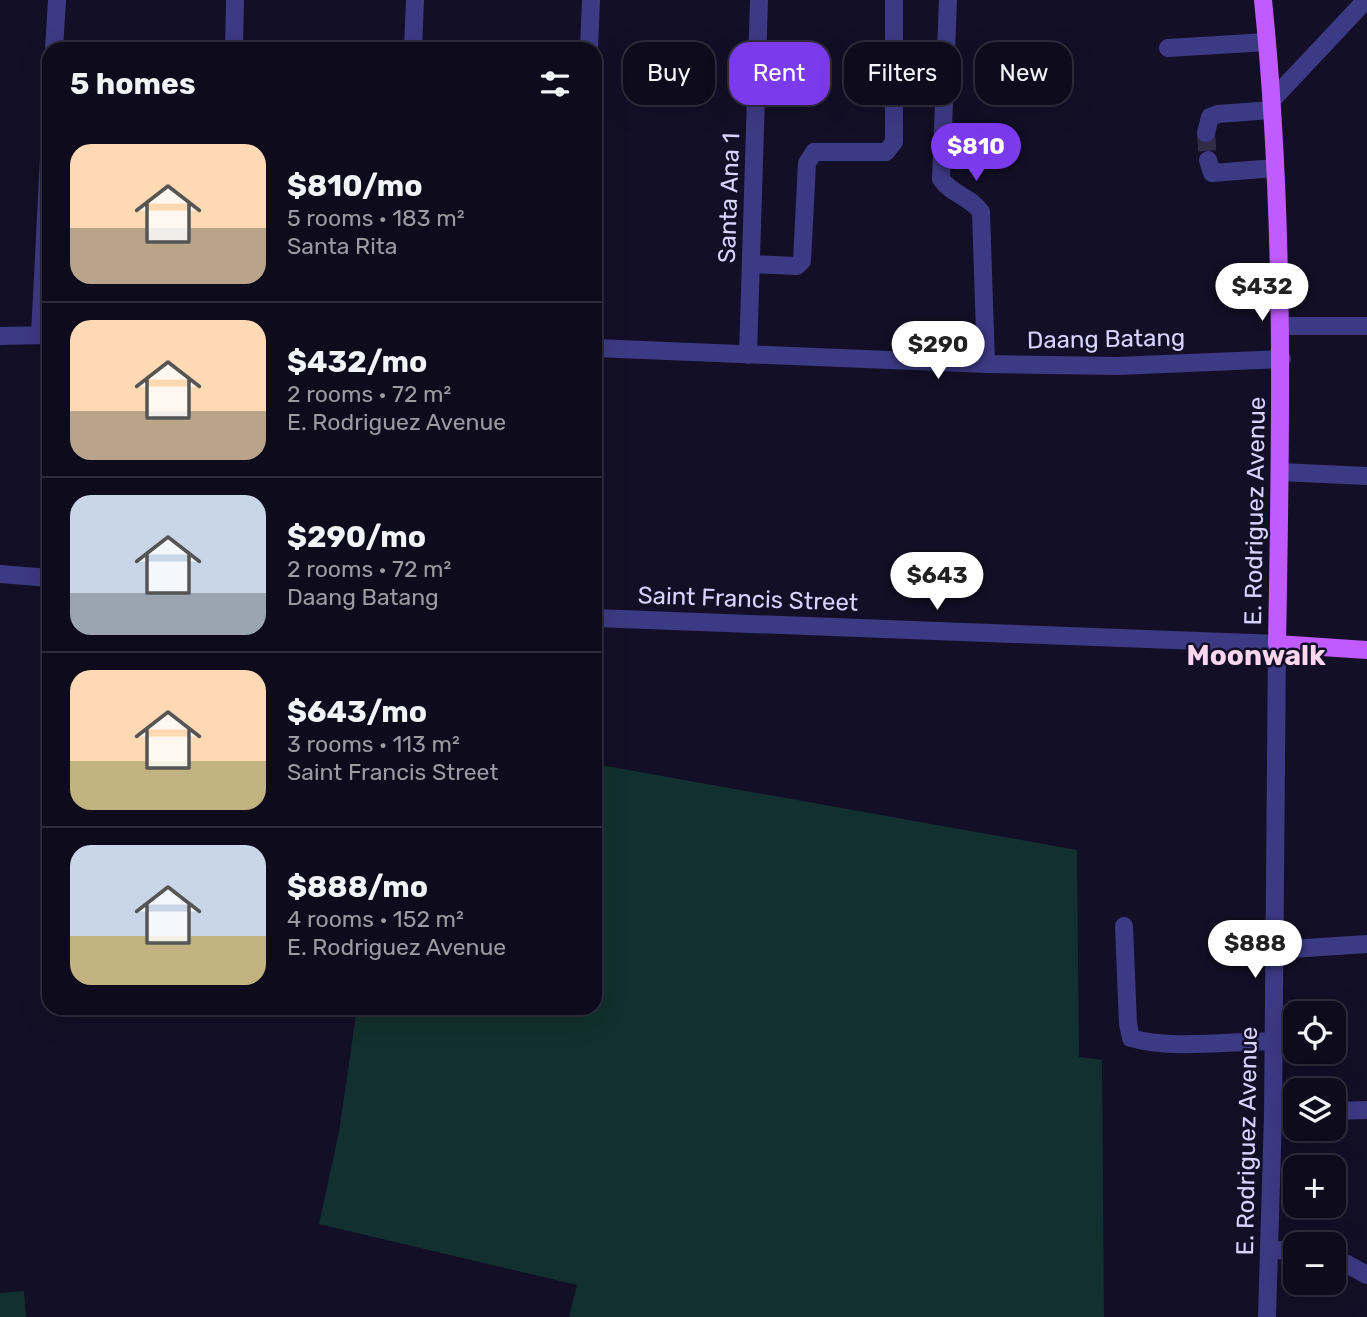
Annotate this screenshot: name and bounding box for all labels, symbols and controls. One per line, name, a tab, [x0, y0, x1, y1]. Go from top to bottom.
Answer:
chip: Buy	[623, 42, 715, 105]
chip: Rent	[729, 42, 830, 105]
chip: Filters	[844, 42, 961, 105]
chip: New	[975, 42, 1072, 105]
icon: filters	[536, 65, 574, 103]
text: 5 homes	[70, 66, 196, 102]
pin: $810	[935, 124, 1017, 183]
street label: Santa Ana 1	[713, 132, 745, 264]
text: $810	[947, 132, 1005, 160]
text: $810/mo	[287, 168, 422, 204]
icon: home	[126, 172, 210, 256]
text: 5 rooms · 183 m²	[287, 204, 464, 232]
text: Santa Rita	[287, 232, 397, 260]
pin: $432	[1221, 264, 1303, 323]
text: $432	[1231, 272, 1293, 300]
pin: $290	[897, 322, 979, 381]
street label: Daang Batang	[1027, 324, 1185, 354]
text: $290	[908, 330, 968, 358]
text: $432/mo	[287, 344, 427, 380]
icon: home	[126, 348, 210, 432]
text: 2 rooms · 72 m²	[287, 380, 451, 408]
street label: E. Rodriguez Avenue	[1239, 396, 1271, 626]
text: E. Rodriguez Avenue	[287, 408, 506, 436]
text: $290/mo	[287, 519, 426, 555]
icon: home	[126, 523, 210, 607]
pin: $643	[896, 552, 978, 612]
text: 2 rooms · 72 m²	[287, 555, 451, 583]
text: $643	[906, 561, 968, 589]
street label: Saint Francis Street	[637, 581, 859, 617]
text: Daang Batang	[287, 583, 439, 611]
district label: Moonwalk	[1186, 639, 1326, 672]
text: $643/mo	[287, 694, 427, 730]
icon: home	[126, 698, 210, 782]
text: 3 rooms · 113 m²	[287, 730, 460, 758]
text: Saint Francis Street	[287, 758, 498, 786]
text: $888/mo	[287, 869, 428, 905]
icon: home	[126, 873, 210, 957]
text: 4 rooms · 152 m²	[287, 905, 464, 933]
pin: $888	[1214, 920, 1296, 980]
text: $888	[1224, 929, 1286, 957]
text: E. Rodriguez Avenue	[287, 933, 506, 961]
map controls	[1283, 1001, 1346, 1295]
button: locate	[1283, 1001, 1346, 1064]
street label: E. Rodriguez Avenue	[1231, 1026, 1263, 1256]
button: layers	[1283, 1078, 1346, 1141]
button: +	[1283, 1155, 1346, 1218]
button: −	[1283, 1232, 1346, 1295]

